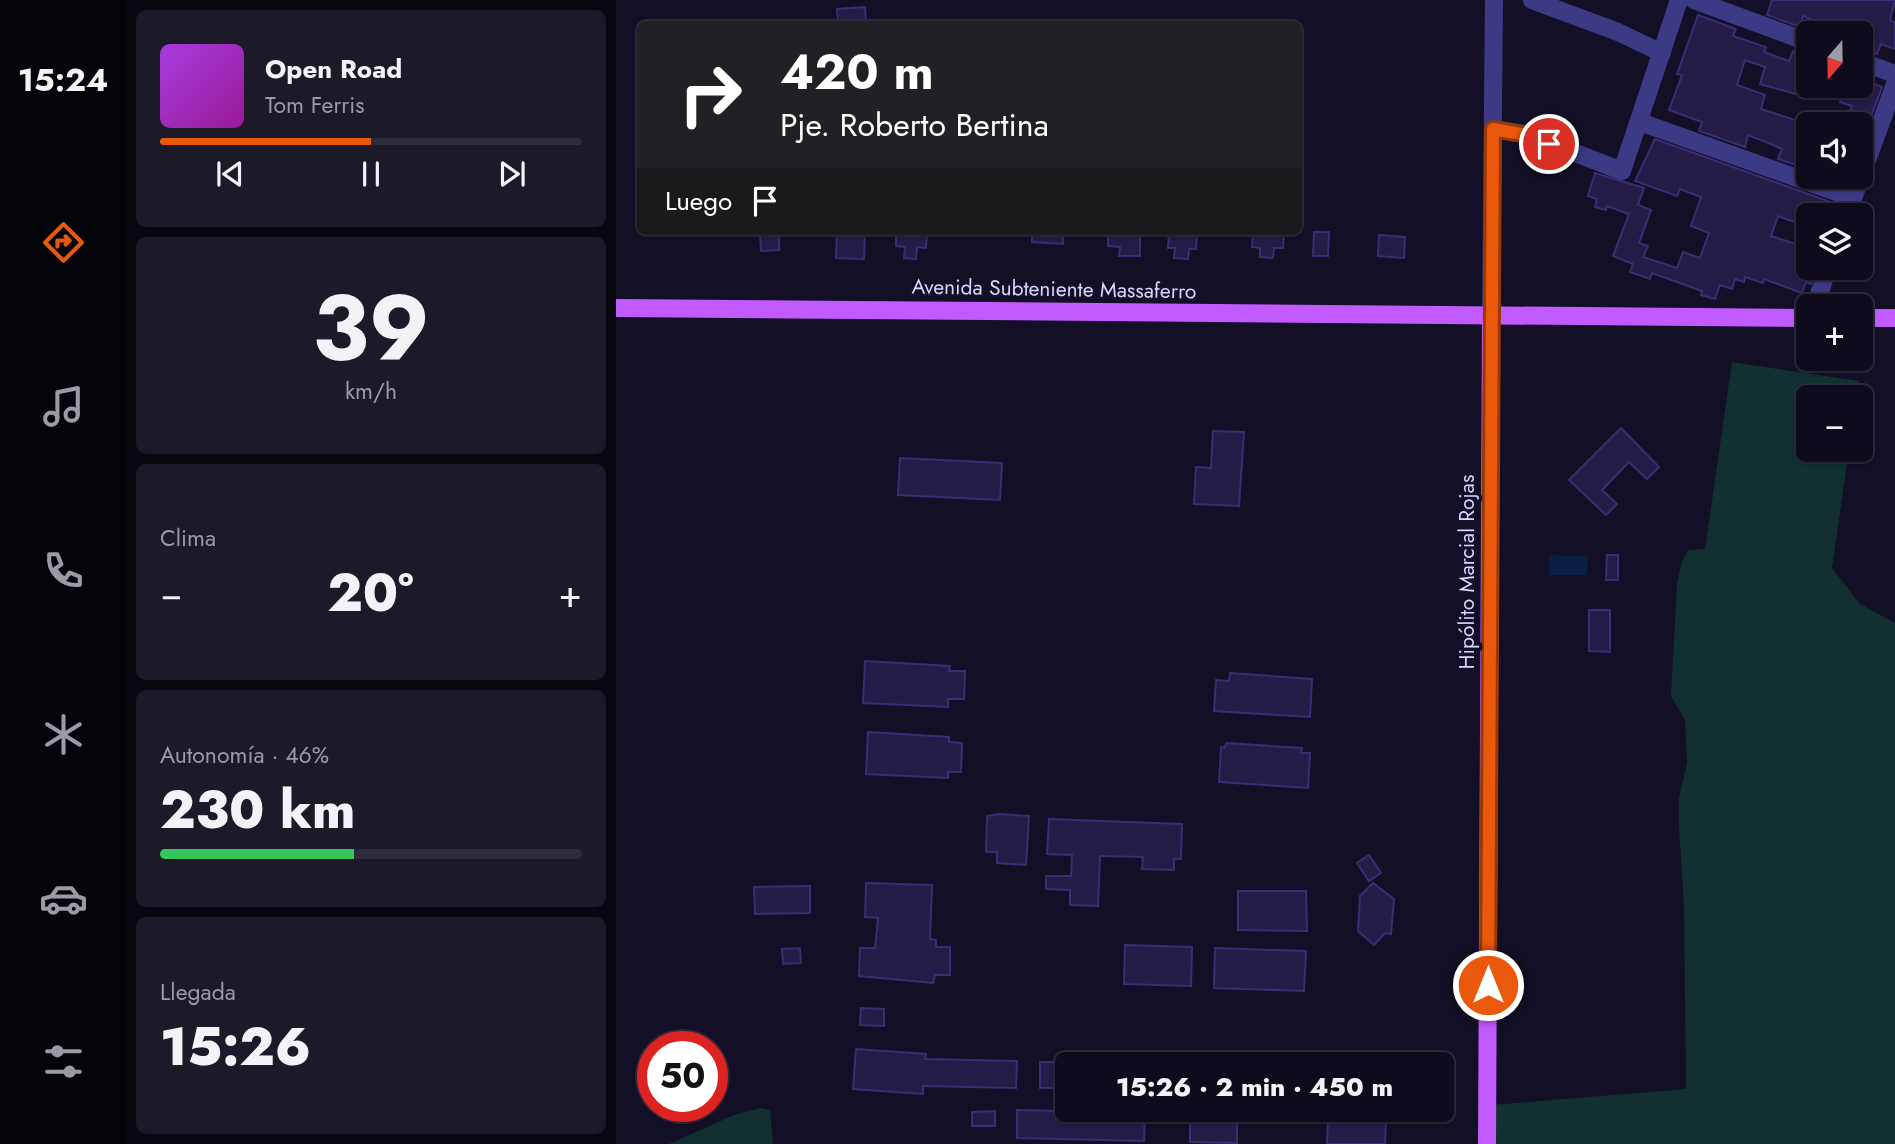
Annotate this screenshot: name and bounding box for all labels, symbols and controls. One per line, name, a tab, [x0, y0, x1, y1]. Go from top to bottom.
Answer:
north arrow	[1796, 21, 1872, 98]
map controls	[1796, 21, 1873, 462]
text: 420 m	[780, 37, 934, 107]
icon: right	[665, 49, 756, 140]
text: Open Road	[265, 50, 402, 88]
text: 15:24	[18, 57, 108, 103]
text: Tom Ferris	[265, 88, 364, 122]
text: Pje. Roberto Bertina	[780, 102, 1049, 148]
button: sound	[1796, 112, 1873, 189]
pin	[1519, 114, 1579, 174]
icon: arrive	[1530, 125, 1568, 163]
icon: previous	[211, 155, 249, 193]
icon: pause	[352, 155, 390, 193]
icon: next	[493, 155, 531, 193]
text: Luego	[665, 182, 732, 220]
icon: arrive	[746, 182, 784, 220]
button: layers	[1796, 203, 1873, 280]
icon: directions	[39, 218, 88, 267]
text: 39	[312, 263, 430, 394]
street label: Avenida Subteniente Massaferro	[911, 272, 1197, 306]
button: +	[1796, 294, 1873, 371]
text: km/h	[345, 374, 397, 408]
icon: music	[39, 382, 88, 431]
button: −	[1796, 385, 1873, 462]
street label: Hipólito Marcial Rojas	[1452, 475, 1482, 669]
text: Clima	[160, 521, 216, 555]
icon: phone	[39, 546, 88, 595]
text: 20°	[327, 555, 414, 631]
text: −	[160, 566, 182, 621]
text: +	[559, 566, 582, 621]
icon: climate	[39, 710, 88, 759]
text: Autonomía · 46%	[160, 738, 329, 772]
text: 230 km	[160, 772, 355, 848]
icon: car	[39, 874, 88, 923]
position arrow	[1451, 948, 1525, 1022]
text: Llegada	[160, 975, 236, 1009]
text: 15:26	[160, 1009, 311, 1085]
speed limit sign: 50	[637, 1031, 728, 1122]
icon: filters	[39, 1037, 88, 1086]
text: 15:26 · 2 min · 450 m	[1116, 1068, 1393, 1106]

